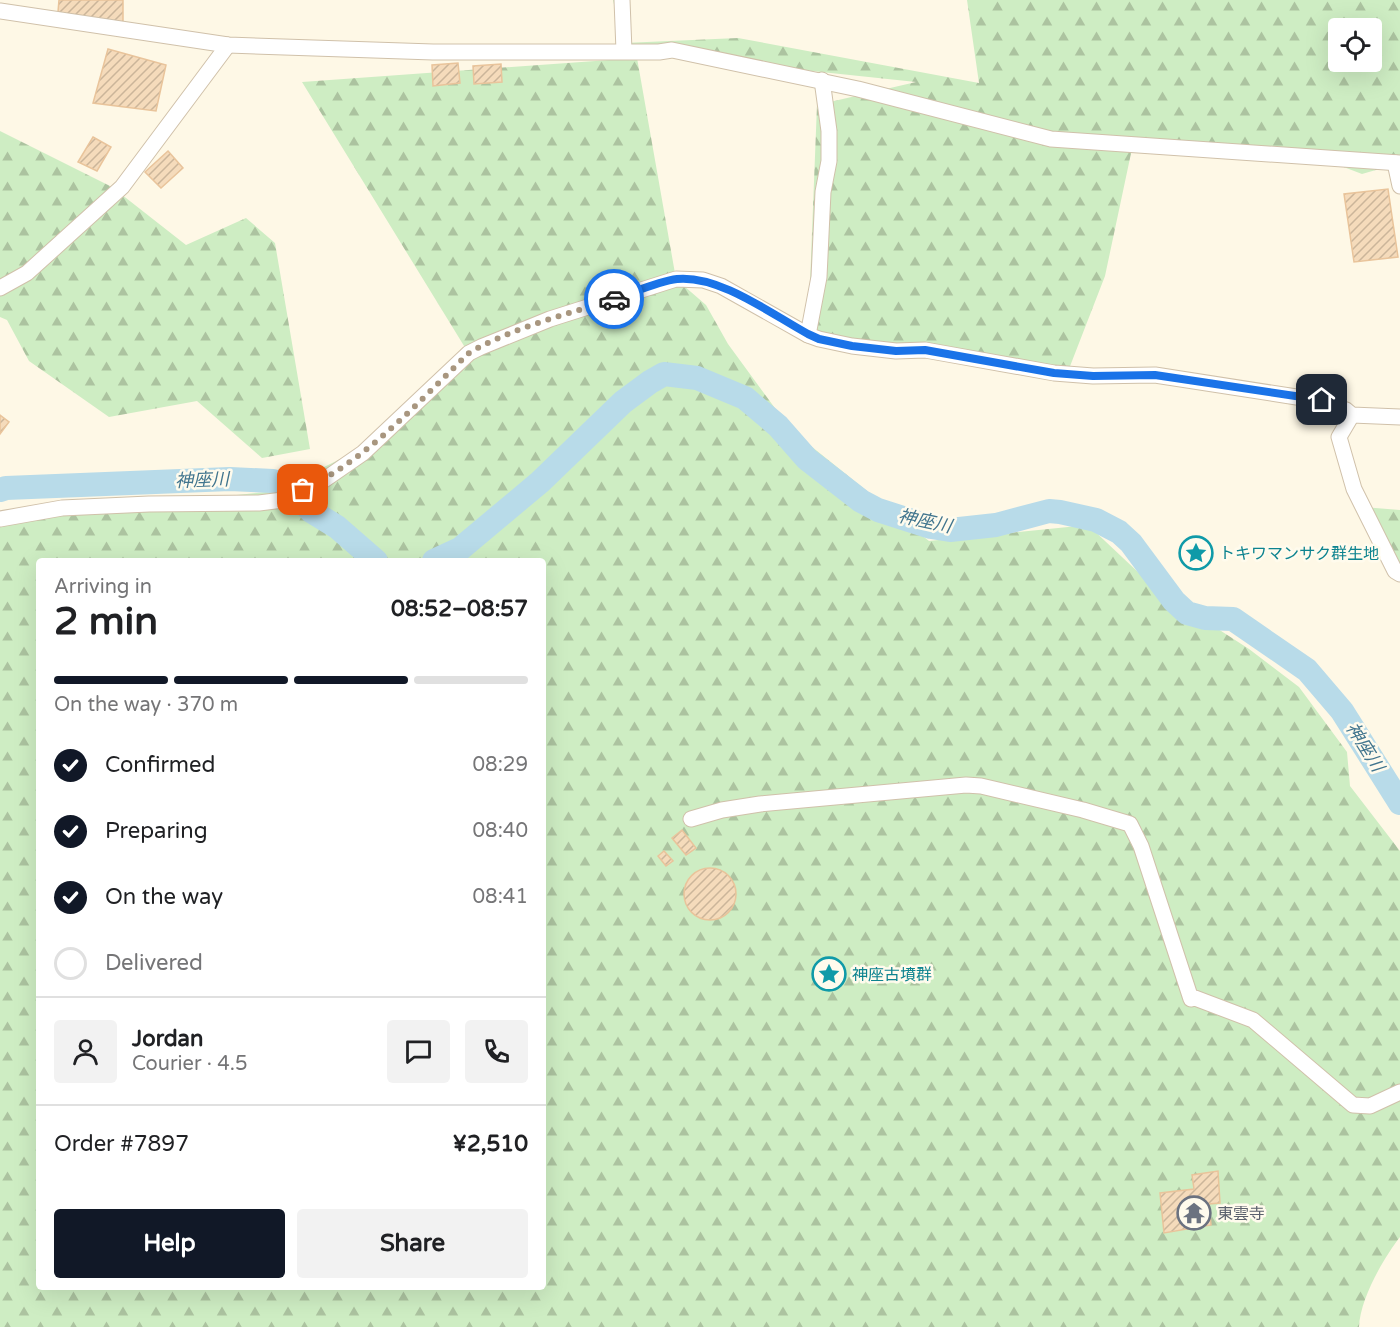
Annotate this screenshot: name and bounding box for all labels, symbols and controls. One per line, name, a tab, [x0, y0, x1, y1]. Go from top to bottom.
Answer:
map controls	[1328, 18, 1382, 72]
button: locate	[1328, 18, 1382, 72]
courier	[584, 269, 644, 329]
icon: car	[598, 283, 631, 316]
pin	[1296, 374, 1347, 425]
icon: home	[1305, 383, 1338, 416]
pin	[277, 464, 328, 515]
water label: 神座川	[175, 468, 231, 492]
icon: bag	[286, 473, 319, 506]
water label: 神座川	[896, 505, 956, 538]
place icon: トキワマンサク群生地	[1178, 535, 1214, 571]
place label: トキワマンサク群生地	[1219, 544, 1379, 564]
text: Arriving in	[54, 575, 152, 599]
text: 08:52–08:57	[391, 596, 528, 622]
text: 2 min	[54, 598, 158, 645]
text: On the way · 370 m	[54, 693, 238, 717]
water label: 神座川	[1341, 718, 1390, 777]
icon: check	[54, 749, 87, 782]
text: Confirmed	[105, 752, 215, 778]
text: 08:29	[473, 753, 528, 777]
icon: check	[54, 815, 87, 848]
text: Preparing	[105, 818, 208, 844]
text: 08:40	[473, 819, 528, 843]
icon: check	[54, 881, 87, 914]
text: On the way	[105, 884, 223, 910]
text: 08:41	[473, 885, 528, 909]
text: Delivered	[105, 950, 203, 976]
place icon: 神座古墳群	[811, 956, 847, 992]
place label: 神座古墳群	[852, 965, 932, 985]
button: person	[54, 1020, 117, 1083]
button: chat	[387, 1020, 450, 1083]
button: phone	[465, 1020, 528, 1083]
text: Jordan	[132, 1026, 203, 1052]
text: Courier · 4.5	[132, 1052, 247, 1076]
text: Order #7897	[54, 1131, 189, 1157]
text: ¥2,510	[453, 1131, 528, 1157]
temple icon: 東雲寺	[1176, 1195, 1212, 1231]
place label: 東雲寺	[1217, 1204, 1265, 1224]
button: Help	[54, 1209, 285, 1278]
button: Share	[297, 1209, 528, 1278]

